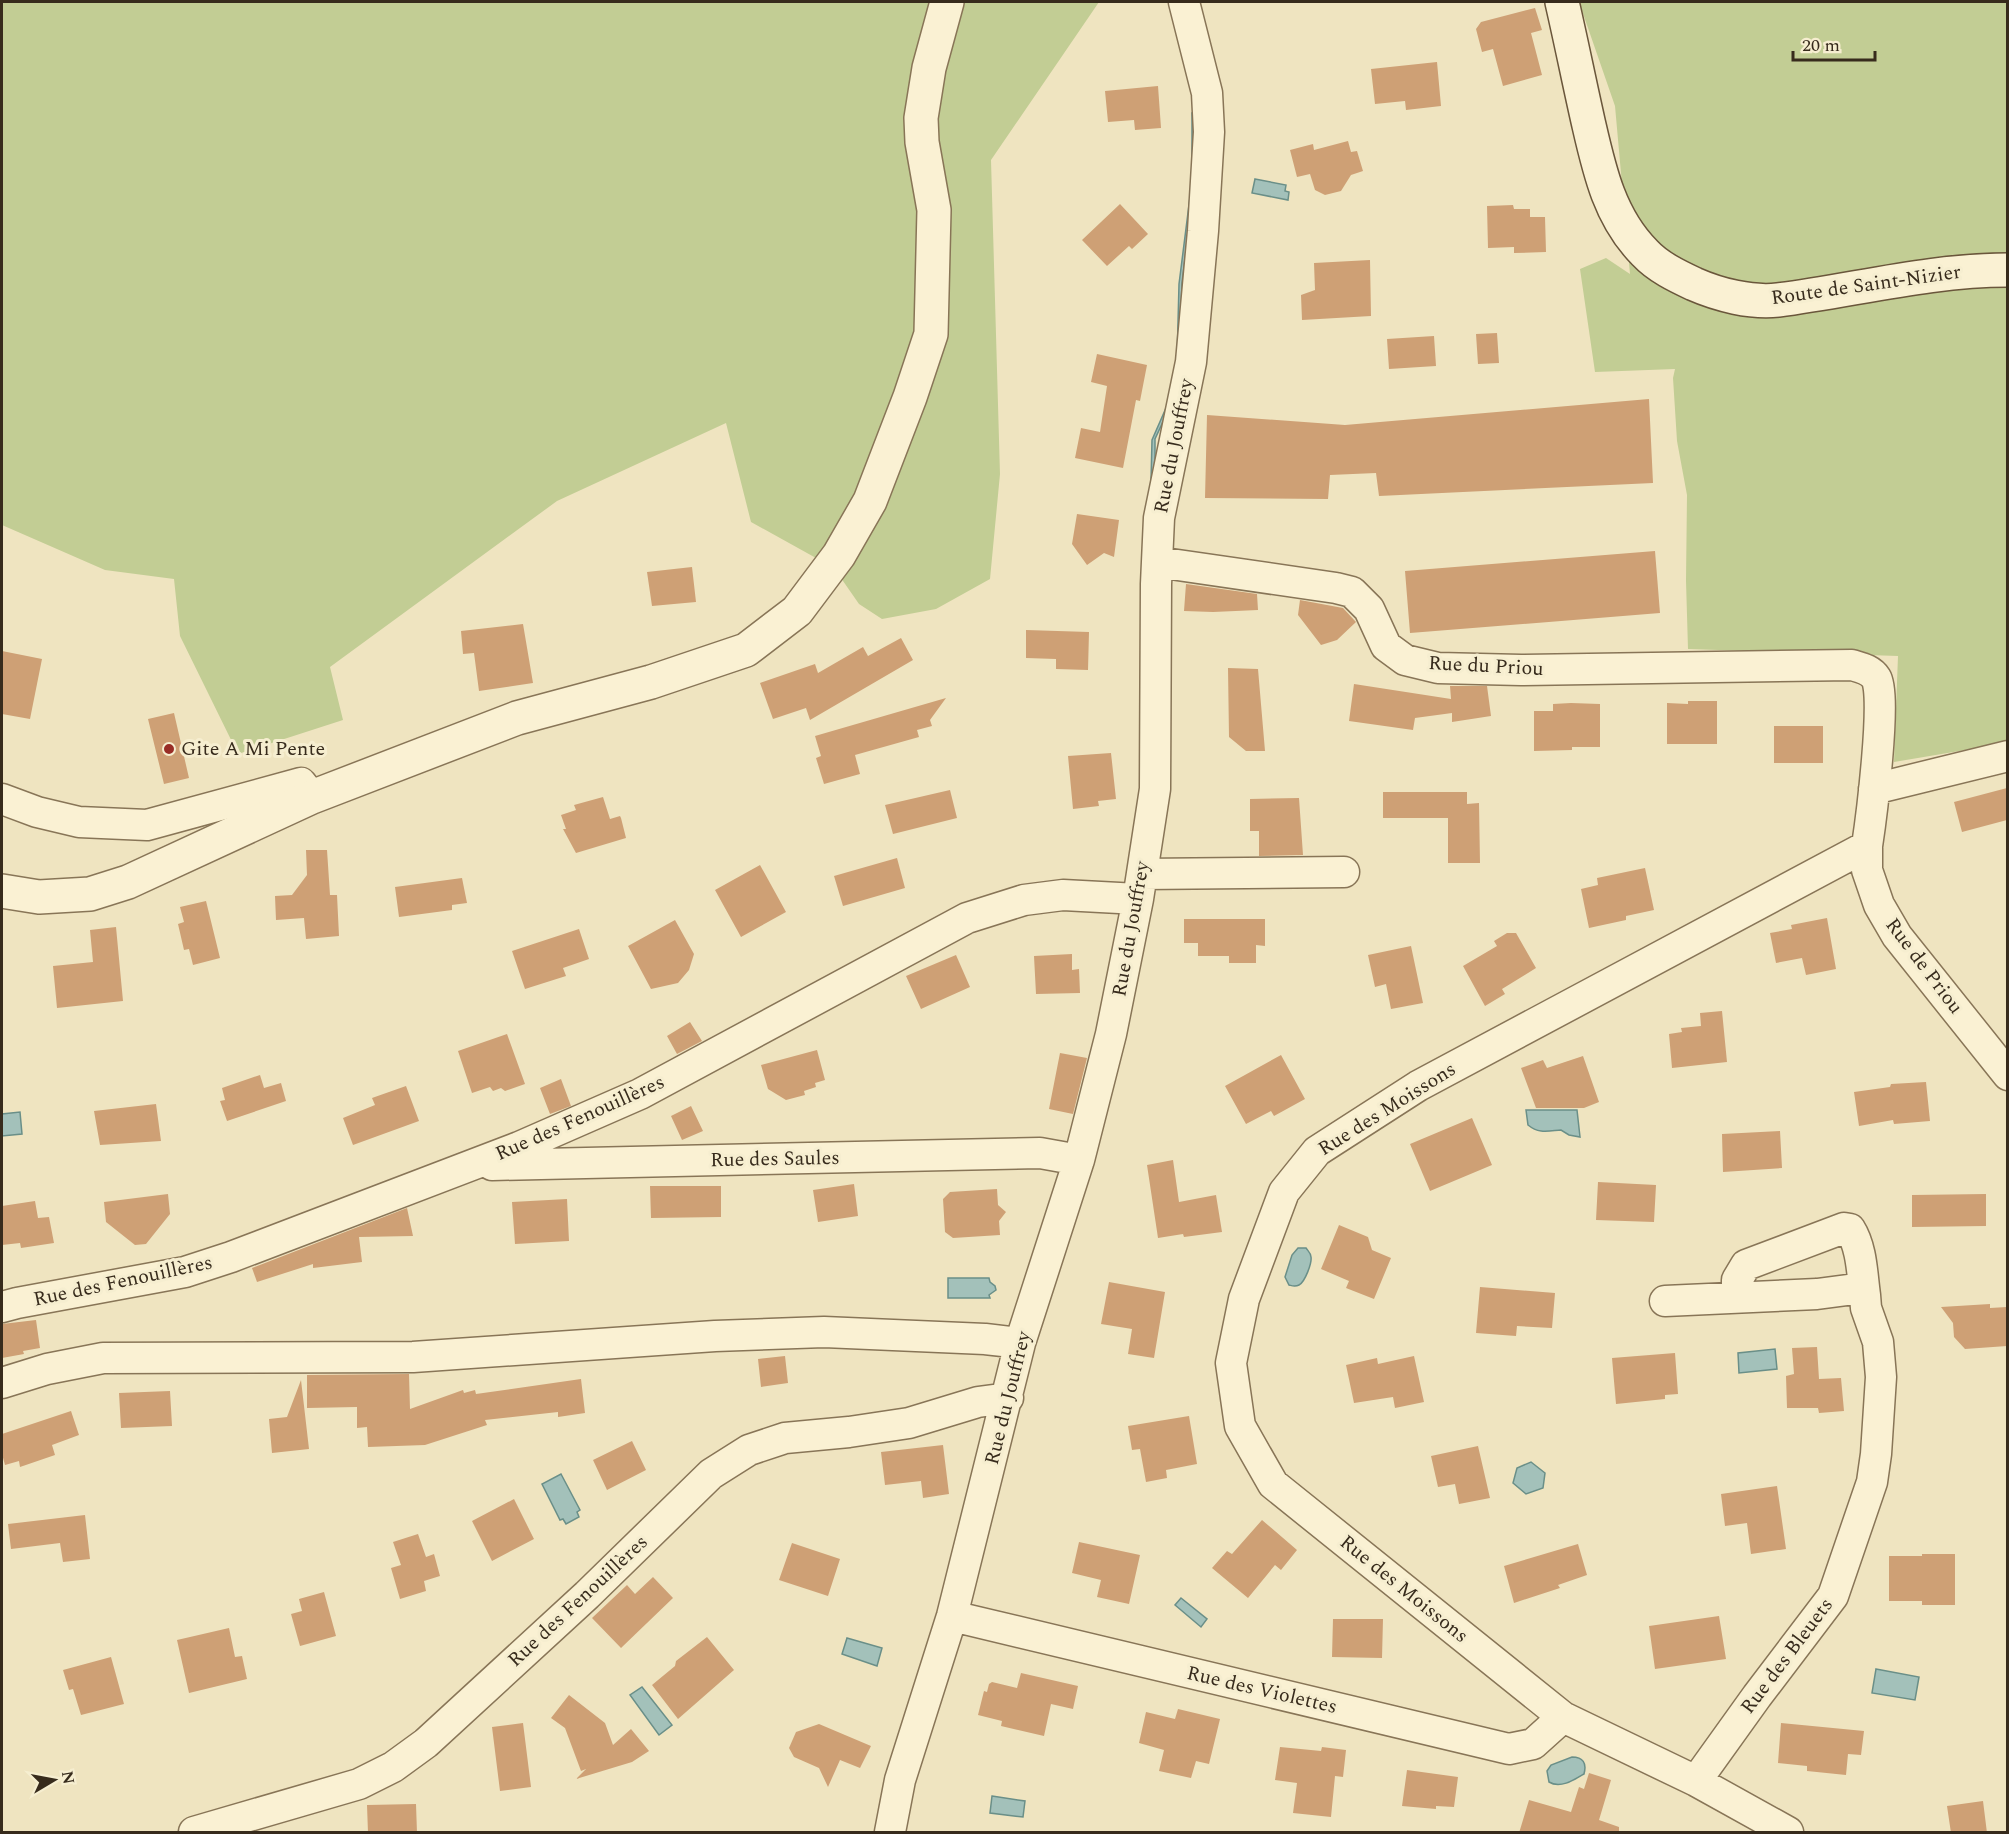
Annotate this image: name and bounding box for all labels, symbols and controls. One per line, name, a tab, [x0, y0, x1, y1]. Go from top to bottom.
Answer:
scale bar	[1793, 24, 1876, 62]
text: 20 m	[1802, 32, 1840, 59]
street label: Route de Saint-Nizier	[1769, 257, 1963, 313]
street label: Rue du Jouffrey	[1146, 375, 1202, 516]
street label: Rue du Priou	[1428, 648, 1544, 684]
place label: Gite A Mi Pente	[181, 734, 325, 764]
marker: Gite A Mi Pente	[162, 742, 176, 756]
street label: Rue du Jouffrey	[1104, 858, 1158, 999]
street label: Rue de Priou	[1878, 912, 1970, 1020]
street label: Rue des Moissons	[1312, 1054, 1462, 1164]
street label: Rue des Fenouillères	[490, 1067, 670, 1169]
street label: Rue des Saules	[710, 1143, 840, 1175]
street label: Rue des Fenouillères	[31, 1247, 215, 1315]
street label: Rue du Jouffrey	[977, 1327, 1039, 1468]
street label: Rue des Fenouillères	[501, 1528, 655, 1674]
street label: Rue des Moissons	[1333, 1528, 1475, 1650]
street label: Rue des Bleuets	[1733, 1592, 1841, 1720]
street label: Rue des Violettes	[1184, 1658, 1340, 1722]
north arrow	[24, 1750, 84, 1810]
text: N	[55, 1769, 81, 1786]

